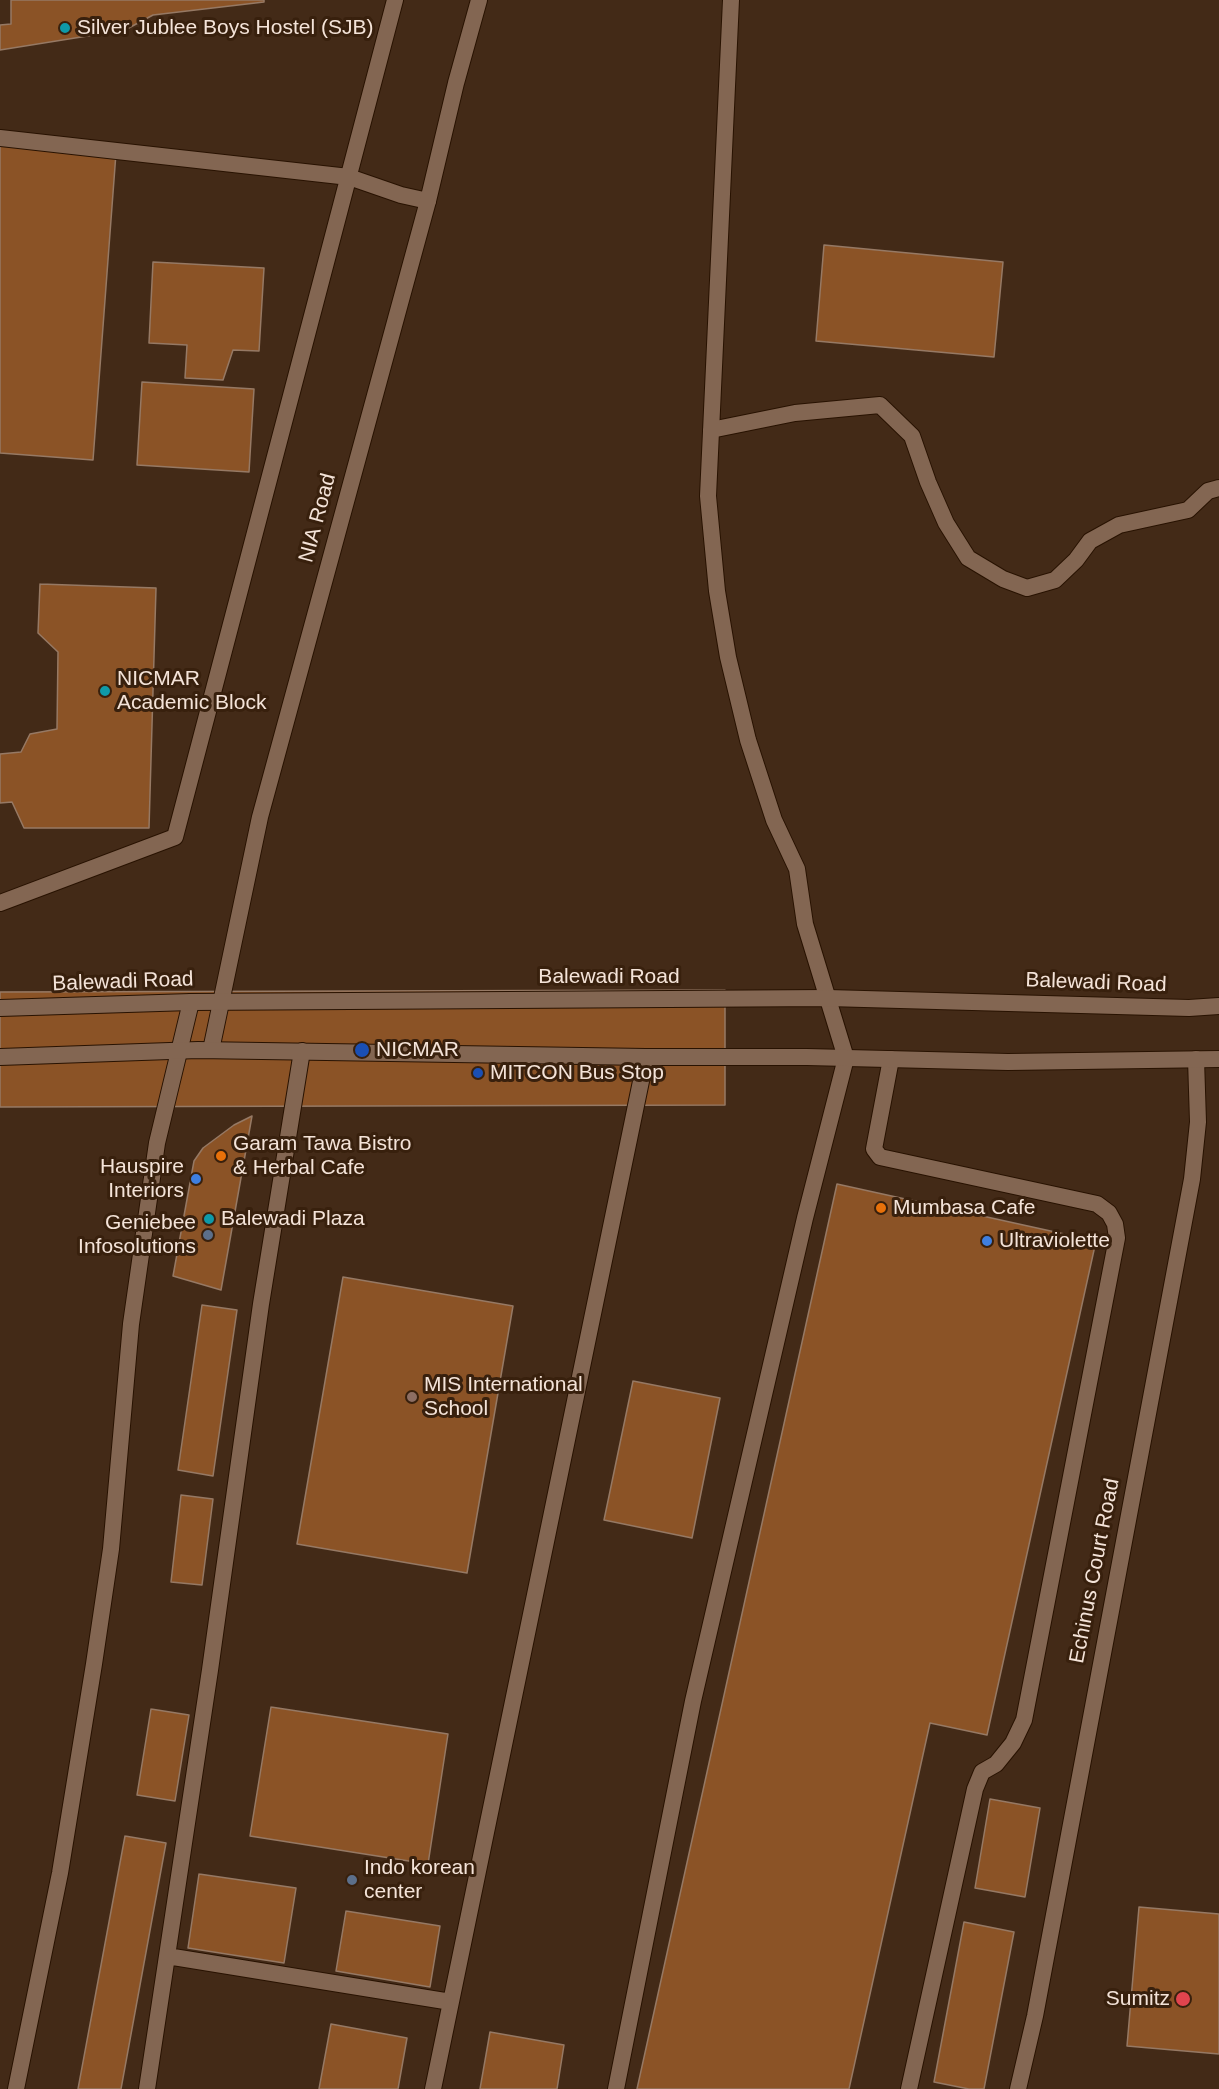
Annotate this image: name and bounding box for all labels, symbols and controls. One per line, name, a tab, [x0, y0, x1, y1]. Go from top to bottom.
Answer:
place label: Silver Jublee Boys Hostel (SJB)	[77, 15, 373, 41]
marker: Silver Jublee Boys Hostel (SJB)	[58, 21, 72, 35]
street label: NIA Road	[294, 471, 342, 565]
place label: NICMAR Academic Block	[117, 666, 266, 716]
marker: NICMAR Academic Block	[98, 684, 112, 698]
street label: Balewadi Road	[538, 964, 680, 990]
street label: Balewadi Road	[52, 967, 194, 997]
street label: Balewadi Road	[1025, 968, 1167, 998]
place label: NICMAR	[376, 1037, 459, 1063]
marker: NICMAR	[353, 1041, 371, 1059]
place label: MITCON Bus Stop	[490, 1060, 664, 1086]
marker: MITCON Bus Stop	[471, 1066, 485, 1080]
place label: Garam Tawa Bistro & Herbal Cafe	[233, 1131, 412, 1181]
marker: Garam Tawa Bistro & Herbal Cafe	[214, 1149, 228, 1163]
place label: Hauspire Interiors	[100, 1154, 184, 1204]
marker: Hauspire Interiors	[189, 1172, 203, 1186]
place label: Mumbasa Cafe	[893, 1195, 1035, 1221]
marker: Mumbasa Cafe	[874, 1201, 888, 1215]
place label: Balewadi Plaza	[221, 1206, 365, 1232]
place label: Geniebee Infosolutions	[78, 1210, 196, 1260]
marker: Balewadi Plaza	[202, 1212, 216, 1226]
marker: Geniebee Infosolutions	[201, 1228, 215, 1242]
place label: Ultraviolette	[999, 1228, 1110, 1254]
marker: Ultraviolette	[980, 1234, 994, 1248]
place label: MIS International School	[424, 1372, 583, 1422]
marker: MIS International School	[405, 1390, 419, 1404]
street label: Echinus Court Road	[1065, 1476, 1125, 1666]
place label: Indo korean center	[364, 1855, 475, 1905]
marker: Indo korean center	[345, 1873, 359, 1887]
place label: Sumitz	[1106, 1986, 1170, 2012]
marker: Sumitz	[1174, 1990, 1192, 2008]

